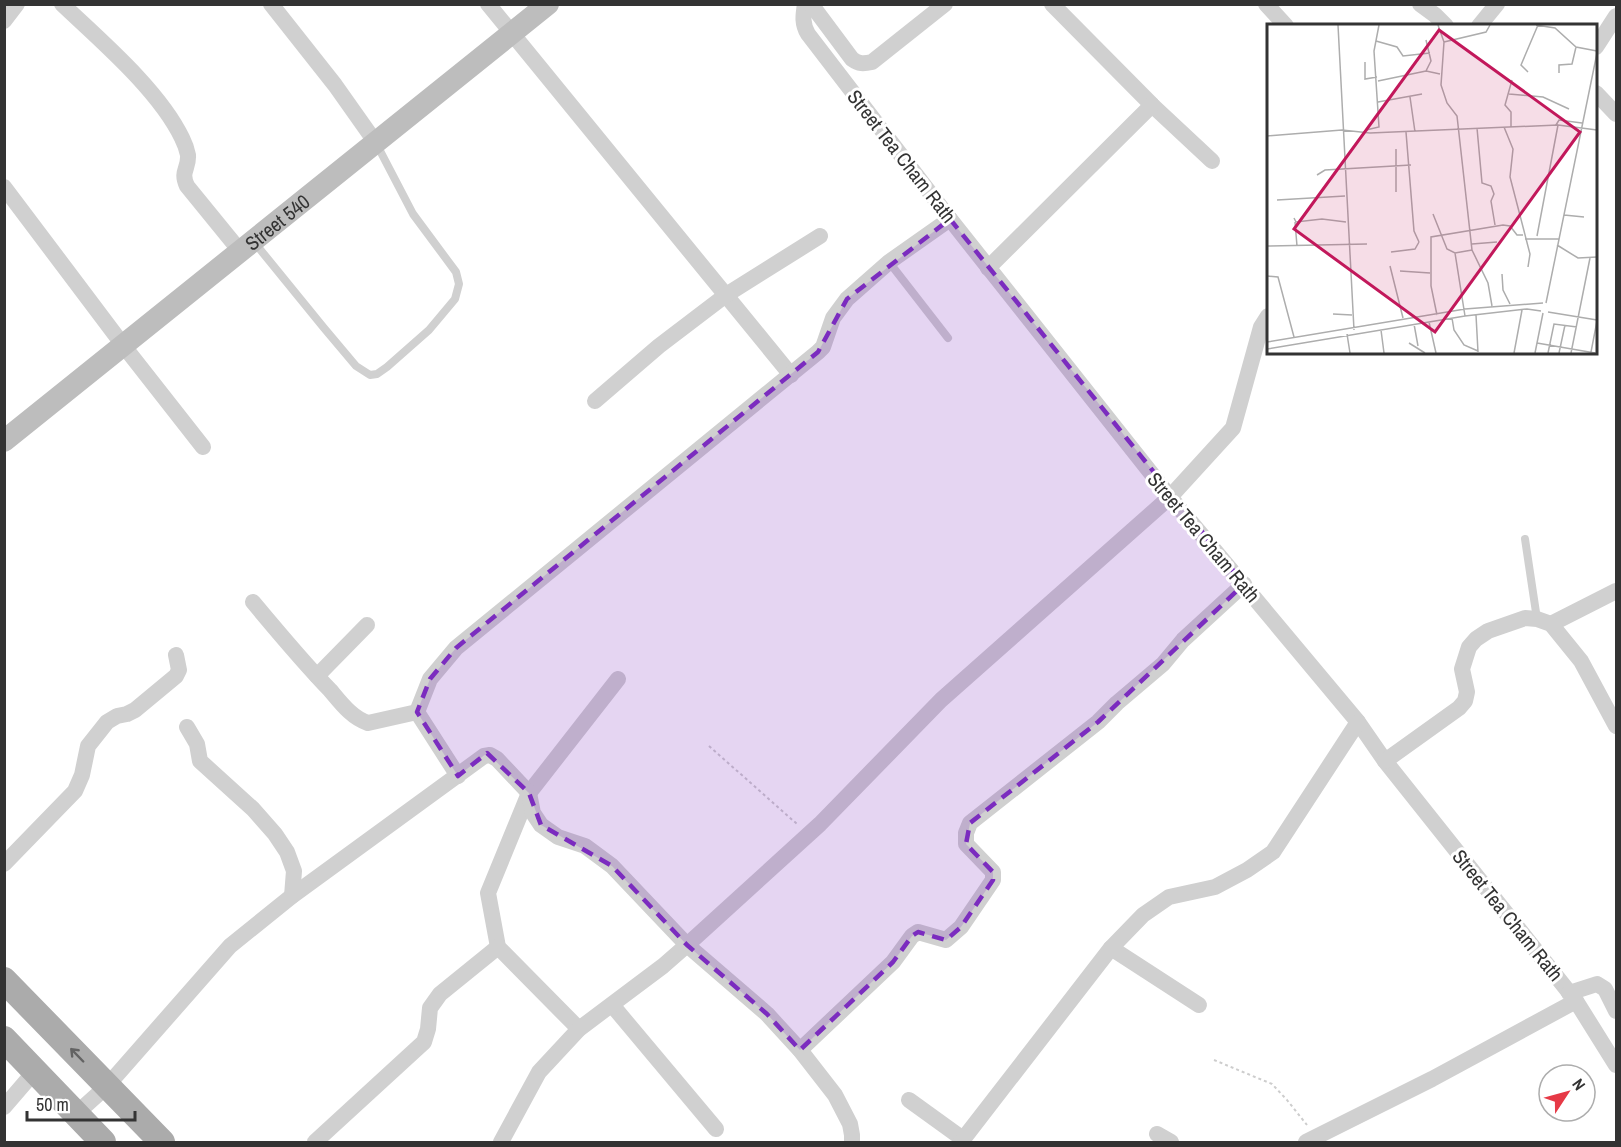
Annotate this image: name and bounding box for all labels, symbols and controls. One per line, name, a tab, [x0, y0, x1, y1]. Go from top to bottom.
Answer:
inset map	[1267, 24, 1597, 354]
street label: Street Tea Cham Rath	[841, 84, 963, 228]
street label: Street 540	[239, 188, 315, 256]
street label: Street Tea Cham Rath	[1142, 466, 1266, 608]
street label: Street Tea Cham Rath	[1447, 844, 1569, 986]
one-way arrow	[70, 1048, 85, 1063]
north arrow	[1537, 1063, 1597, 1123]
text: N	[1567, 1074, 1591, 1094]
scale bar	[27, 1084, 135, 1122]
text: 50 m	[36, 1092, 69, 1117]

